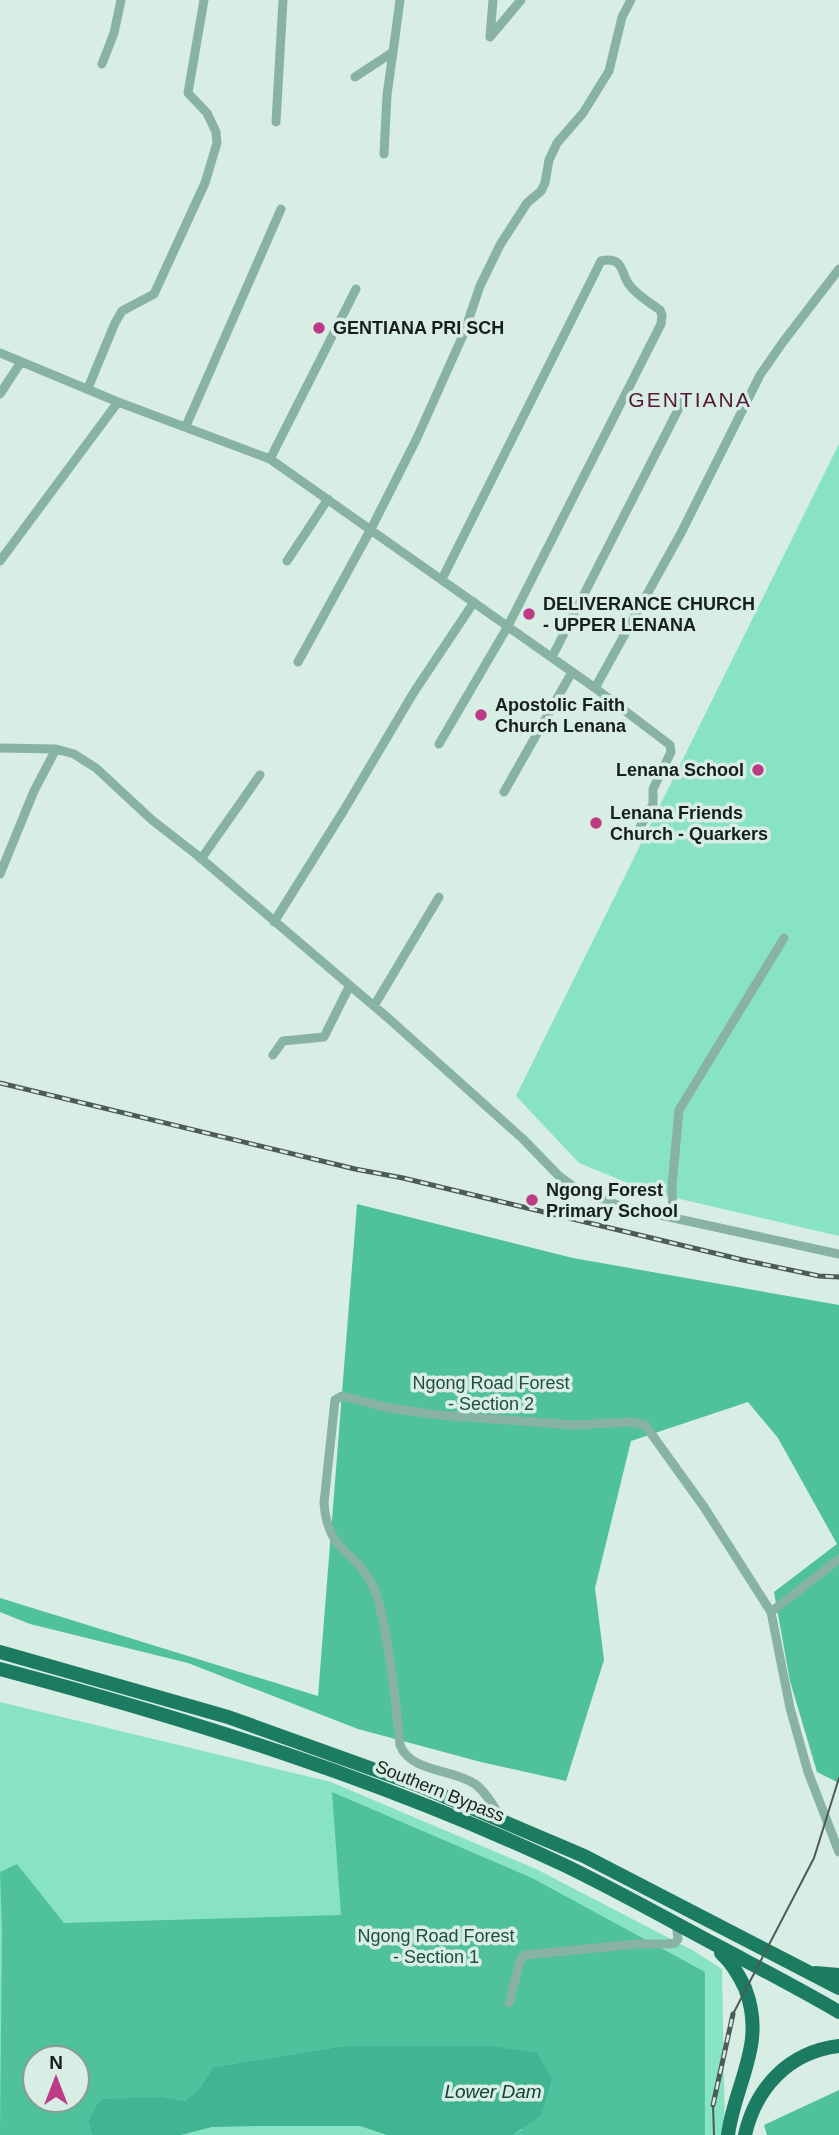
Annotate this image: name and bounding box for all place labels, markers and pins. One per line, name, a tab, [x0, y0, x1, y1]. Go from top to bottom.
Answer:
place label: GENTIANA PRI SCH	[333, 318, 504, 338]
marker: GENTIANA PRI SCH	[311, 320, 327, 336]
place label: DELIVERANCE CHURCH - UPPER LENANA	[543, 594, 755, 635]
marker: DELIVERANCE CHURCH - UPPER LENANA	[521, 606, 537, 622]
place label: Apostolic Faith Church Lenana	[495, 695, 627, 736]
marker: Apostolic Faith Church Lenana	[473, 707, 489, 723]
place label: Lenana School	[616, 760, 744, 780]
marker: Lenana School	[750, 762, 766, 778]
place label: Lenana Friends Church - Quarkers	[610, 803, 768, 844]
marker: Lenana Friends Church - Quarkers	[588, 815, 604, 831]
place label: Ngong Forest Primary School	[546, 1180, 678, 1221]
marker: Ngong Forest Primary School	[524, 1192, 540, 1208]

